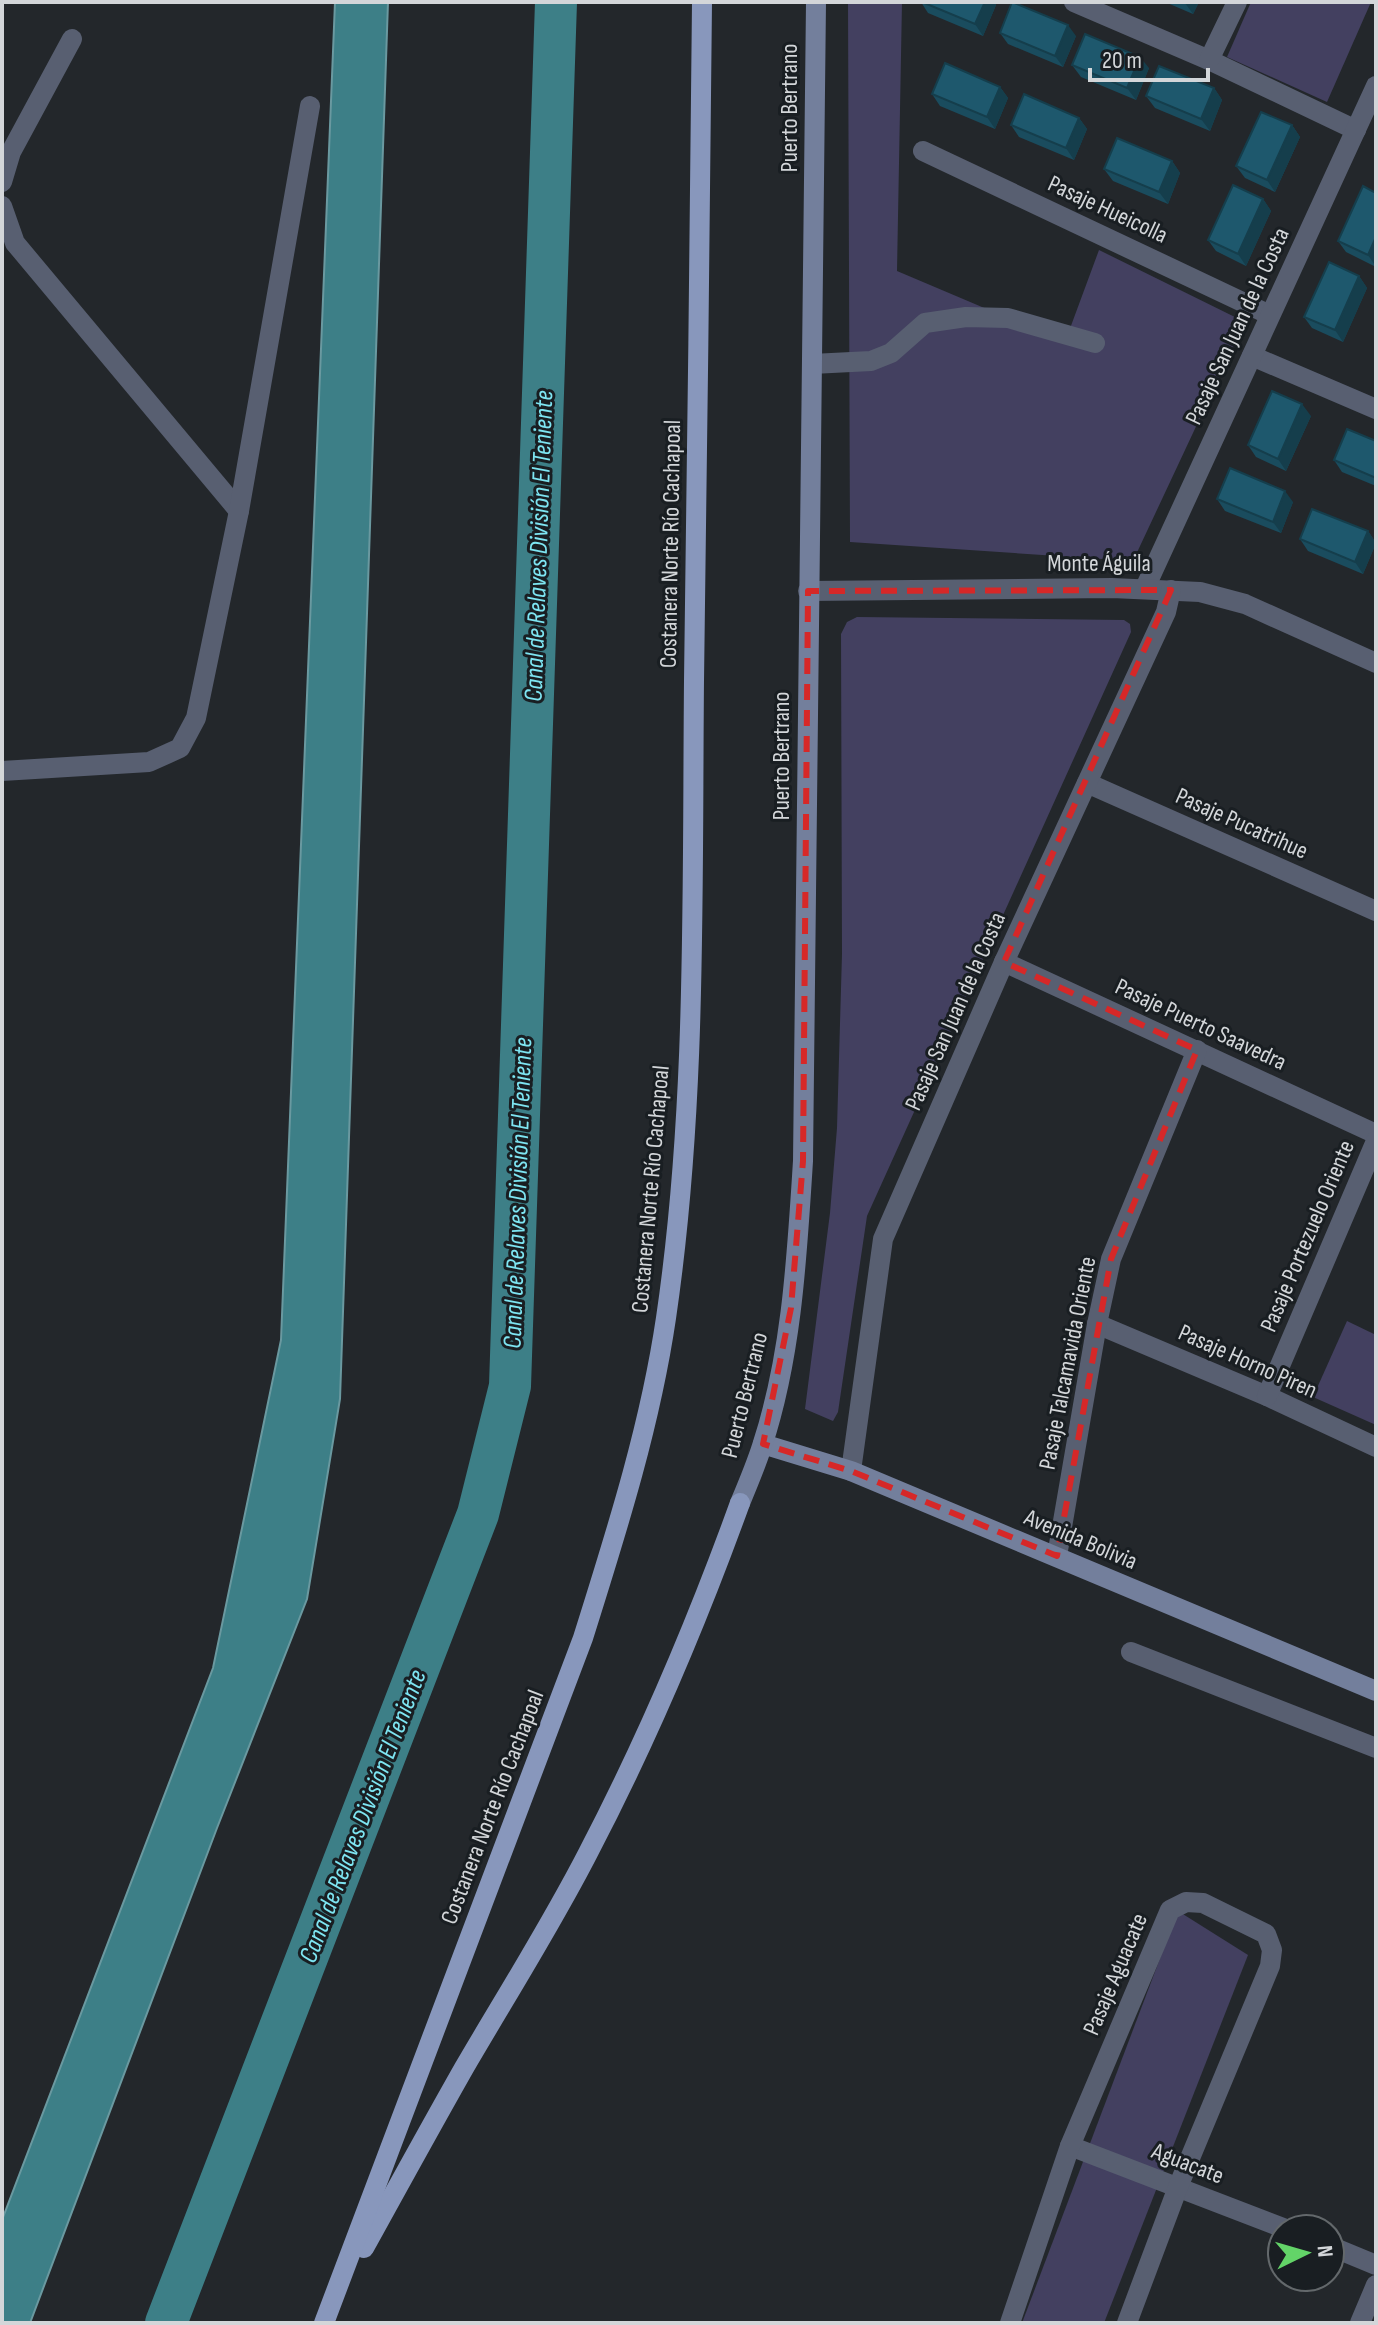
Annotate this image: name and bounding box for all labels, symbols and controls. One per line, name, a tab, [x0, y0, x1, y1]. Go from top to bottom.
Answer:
scale bar	[1090, 32, 1208, 82]
street label: Puerto Bertrano	[775, 44, 804, 172]
text: 20 m	[1102, 46, 1142, 75]
street label: Pasaje Hueicolla	[1043, 169, 1172, 250]
street label: Pasaje San Juan de la Costa	[1179, 223, 1296, 429]
water label: Canal de Relaves División El Teniente	[519, 390, 560, 702]
street label: Costanera Norte Río Cachapoal	[654, 420, 687, 668]
street label: Monte Águila	[1047, 549, 1151, 578]
street label: Puerto Bertrano	[767, 692, 796, 820]
street label: Pasaje Pucatrihue	[1171, 781, 1313, 866]
street label: Pasaje San Juan de la Costa	[899, 908, 1012, 1115]
street label: Pasaje Puerto Saavedra	[1111, 972, 1291, 1077]
water label: Canal de Relaves División El Teniente	[498, 1037, 539, 1349]
street label: Costanera Norte Río Cachapoal	[625, 1064, 676, 1314]
street label: Pasaje Portezuelo Oriente	[1254, 1136, 1361, 1336]
street label: Pasaje Talcamavida Oriente	[1033, 1254, 1102, 1472]
street label: Pasaje Horno Piren	[1174, 1318, 1322, 1405]
street label: Puerto Bertrano	[715, 1329, 774, 1461]
street label: Avenida Bolivia	[1019, 1502, 1142, 1576]
water label: Canal de Relaves División El Teniente	[293, 1666, 434, 1967]
street label: Costanera Norte Río Cachapoal	[434, 1686, 551, 1928]
street label: Pasaje Aguacate	[1077, 1909, 1154, 2039]
street label: Aguacate	[1147, 2136, 1228, 2190]
north arrow	[1266, 2213, 1346, 2293]
text: N	[1310, 2244, 1338, 2258]

